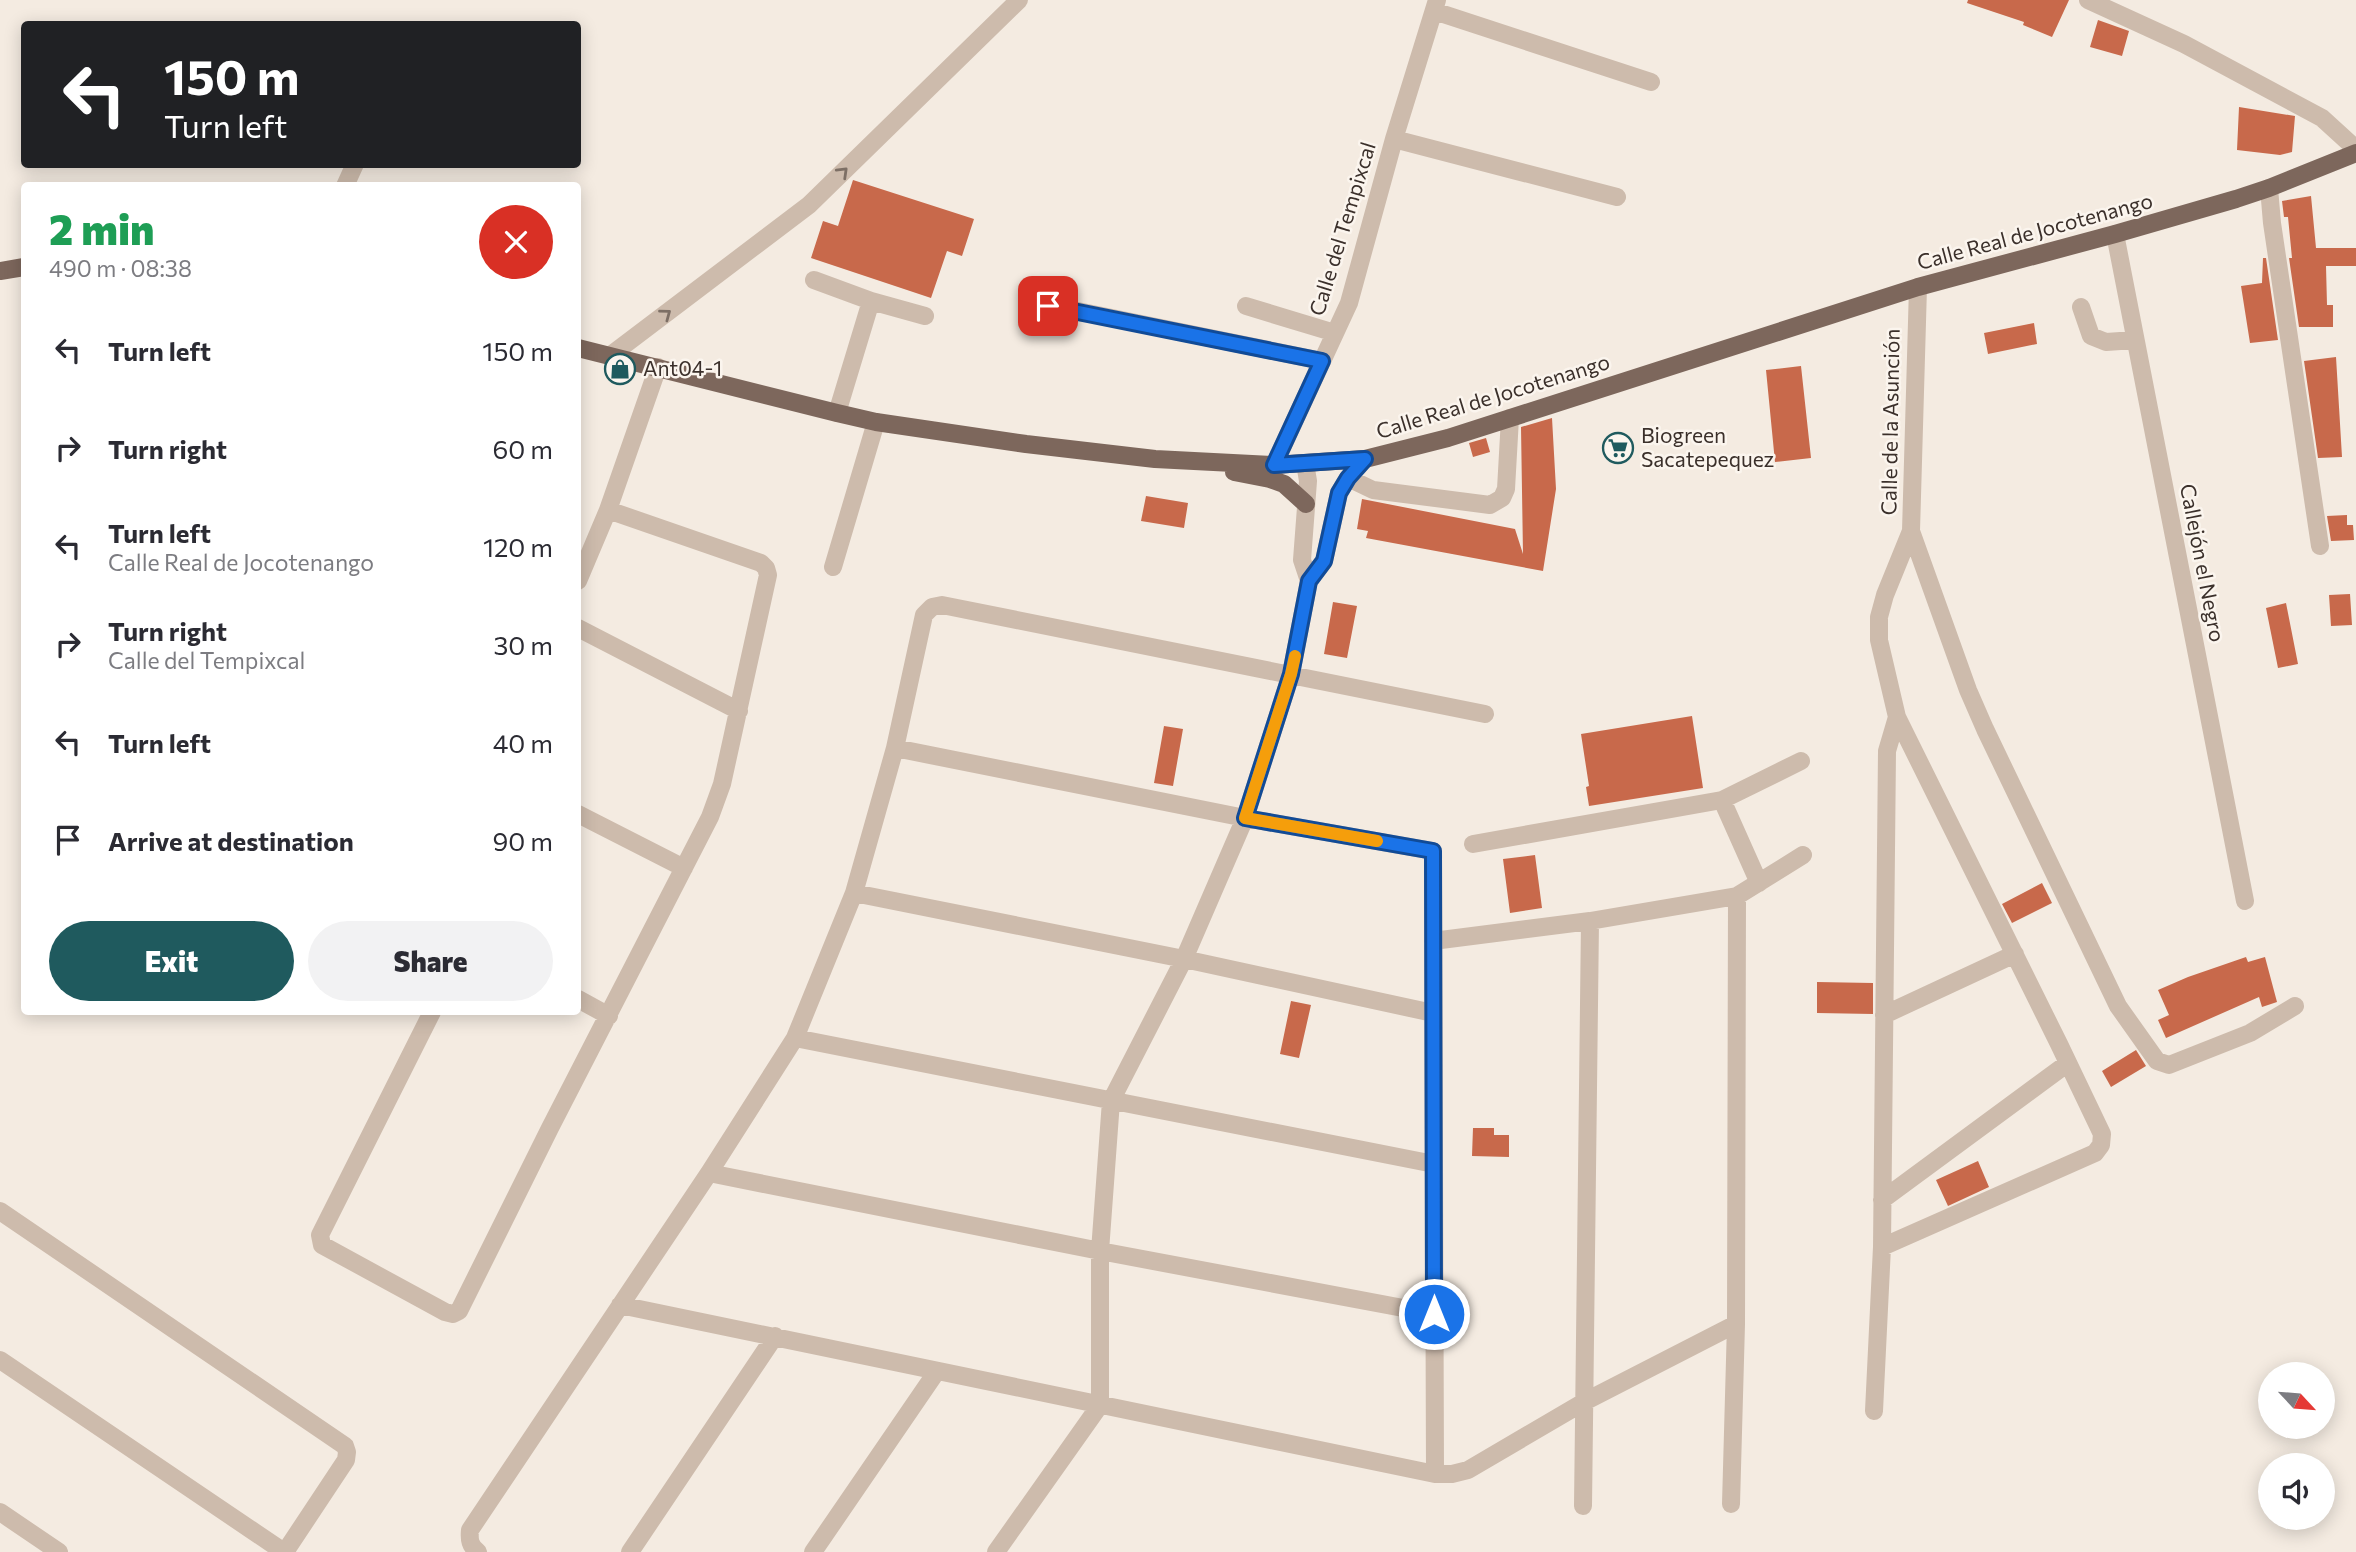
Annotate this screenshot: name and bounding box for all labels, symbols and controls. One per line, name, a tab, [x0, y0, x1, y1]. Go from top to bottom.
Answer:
text: 150 m	[164, 45, 299, 105]
icon: left	[49, 49, 140, 140]
text: Turn left	[164, 105, 288, 145]
street label: Calle del Tempixcal	[1303, 139, 1380, 318]
one-way arrow	[835, 168, 847, 180]
street label: Calle Real de Jocotenango	[1914, 187, 2155, 274]
text: 2 min	[49, 202, 155, 254]
button: close	[479, 205, 553, 279]
text: 490 m · 08:38	[49, 254, 192, 282]
pin	[1018, 276, 1078, 336]
icon: arrive	[1029, 287, 1067, 325]
one-way arrow	[658, 309, 671, 322]
street label: Calle de la Asunción	[1875, 328, 1904, 516]
icon: left	[49, 331, 87, 369]
text: Turn left	[108, 335, 211, 366]
text: 150 m	[482, 335, 553, 366]
street label: Calle Real de Jocotenango	[1373, 348, 1612, 443]
shop icon: Ant04-1	[603, 352, 637, 386]
place label: Ant04-1	[643, 355, 722, 380]
place label: Biogreen Sacatepequez	[1641, 422, 1774, 471]
icon: right	[49, 429, 87, 467]
supermarket icon: Biogreen Sacatepequez	[1601, 431, 1635, 465]
text: Turn right	[108, 433, 227, 464]
text: 60 m	[493, 433, 553, 464]
street label: Callejón el Negro	[2176, 482, 2231, 644]
text: Turn left	[108, 517, 211, 548]
icon: left	[49, 527, 87, 565]
text: 120 m	[483, 531, 553, 562]
text: Calle Real de Jocotenango	[108, 548, 374, 576]
text: Turn right	[108, 615, 227, 646]
icon: right	[49, 625, 87, 663]
text: 30 m	[494, 629, 553, 660]
text: Calle del Tempixcal	[108, 646, 305, 674]
icon: left	[49, 723, 87, 761]
text: Turn left	[108, 727, 211, 758]
text: 40 m	[493, 727, 553, 758]
icon: arrive	[49, 821, 87, 859]
text: Arrive at destination	[108, 825, 354, 856]
text: 90 m	[493, 825, 553, 856]
button: Exit	[49, 921, 294, 1001]
button: Share	[308, 921, 553, 1001]
position arrow	[1397, 1277, 1471, 1351]
north arrow	[2258, 1362, 2334, 1438]
map controls	[2258, 1362, 2335, 1530]
button: sound	[2258, 1453, 2335, 1530]

